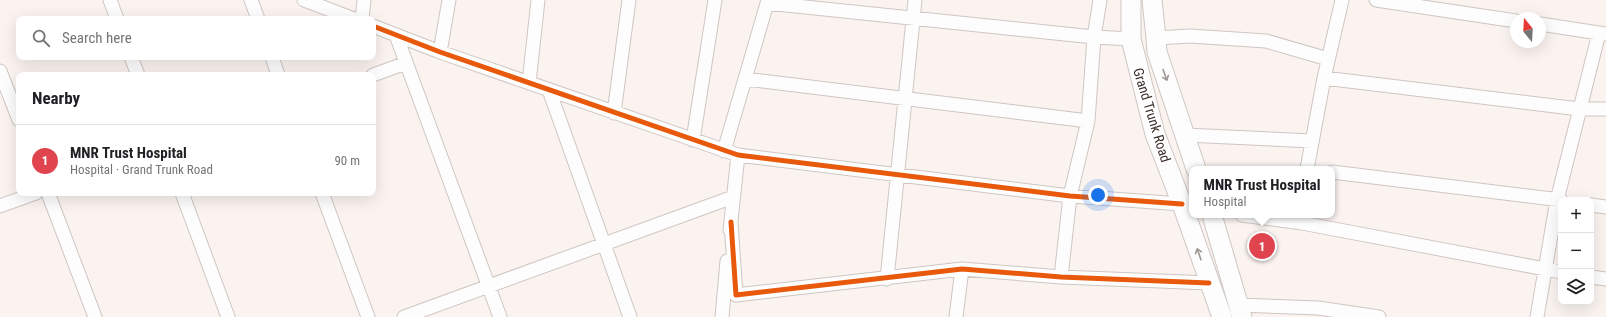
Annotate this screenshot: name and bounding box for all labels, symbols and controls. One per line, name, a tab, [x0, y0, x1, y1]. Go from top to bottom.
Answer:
north arrow	[1510, 12, 1546, 48]
search box	[16, 16, 376, 60]
icon: search	[30, 27, 52, 49]
text: Search here	[62, 29, 132, 47]
street label: Grand Trunk Road	[1130, 66, 1174, 164]
one-way arrow	[1161, 69, 1169, 81]
text: Nearby	[32, 88, 80, 108]
text: MNR Trust Hospital	[70, 144, 187, 162]
text: 1	[42, 153, 48, 168]
text: 90 m	[334, 153, 360, 168]
text: Hospital · Grand Trunk Road	[70, 162, 213, 177]
popup	[1189, 166, 1335, 218]
text: MNR Trust Hospital	[1204, 176, 1320, 194]
your location	[1088, 185, 1108, 205]
text: Hospital	[1204, 194, 1247, 209]
map controls	[1558, 197, 1594, 305]
button: +	[1558, 197, 1594, 233]
pin: 1	[1249, 231, 1275, 261]
button: −	[1558, 233, 1594, 269]
one-way arrow	[1195, 248, 1203, 260]
button: layers	[1558, 269, 1594, 305]

